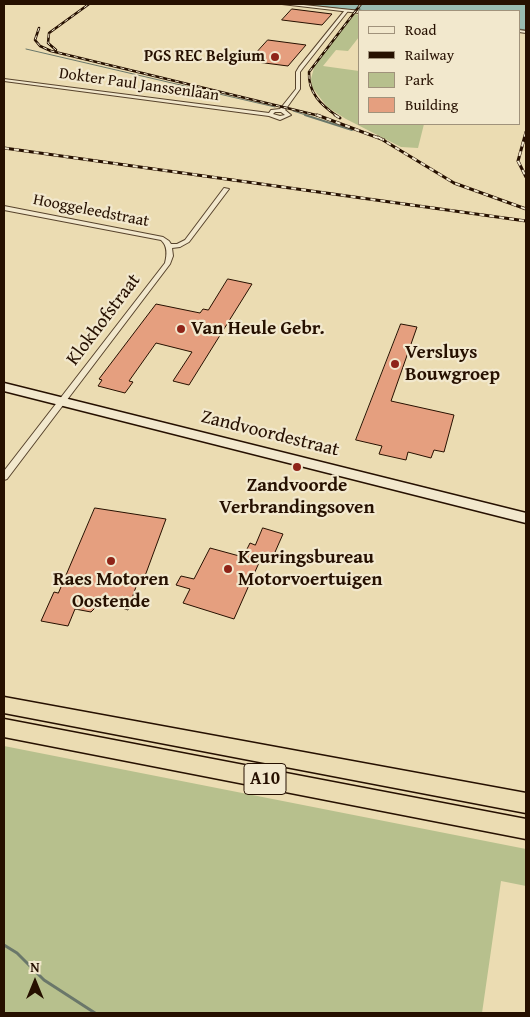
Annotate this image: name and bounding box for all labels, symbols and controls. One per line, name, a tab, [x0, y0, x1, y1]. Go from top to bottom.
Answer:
legend	[358, 10, 520, 125]
text: Road	[405, 19, 436, 40]
text: Railway	[405, 44, 454, 65]
place label: PGS REC Belgium	[144, 47, 265, 67]
marker: PGS REC Belgium	[269, 51, 281, 63]
street label: Dokter Paul Janssenlaan	[58, 64, 220, 106]
text: Park	[405, 69, 434, 90]
text: Building	[405, 94, 458, 115]
street label: Hooggeleedstraat	[31, 190, 151, 232]
street label: Klokhofstraat	[62, 270, 146, 370]
place label: Van Heule Gebr.	[191, 318, 325, 340]
marker: Van Heule Gebr.	[175, 323, 187, 335]
place label: Versluys Bouwgroep	[405, 342, 500, 386]
marker: Versluys Bouwgroep	[389, 358, 401, 370]
street label: Zandvoordestraat	[199, 406, 341, 462]
marker: Zandvoorde Verbrandingsoven	[291, 461, 303, 473]
place label: Zandvoorde Verbrandingsoven	[219, 475, 375, 519]
place label: Keuringsbureau Motorvoertuigen	[238, 547, 383, 591]
marker: Raes Motoren Oostende	[105, 555, 117, 567]
marker: Keuringsbureau Motorvoertuigen	[222, 563, 234, 575]
place label: Raes Motoren Oostende	[53, 569, 169, 613]
road number: A10	[244, 764, 286, 794]
north arrow	[10, 957, 60, 1007]
text: N	[30, 957, 40, 977]

